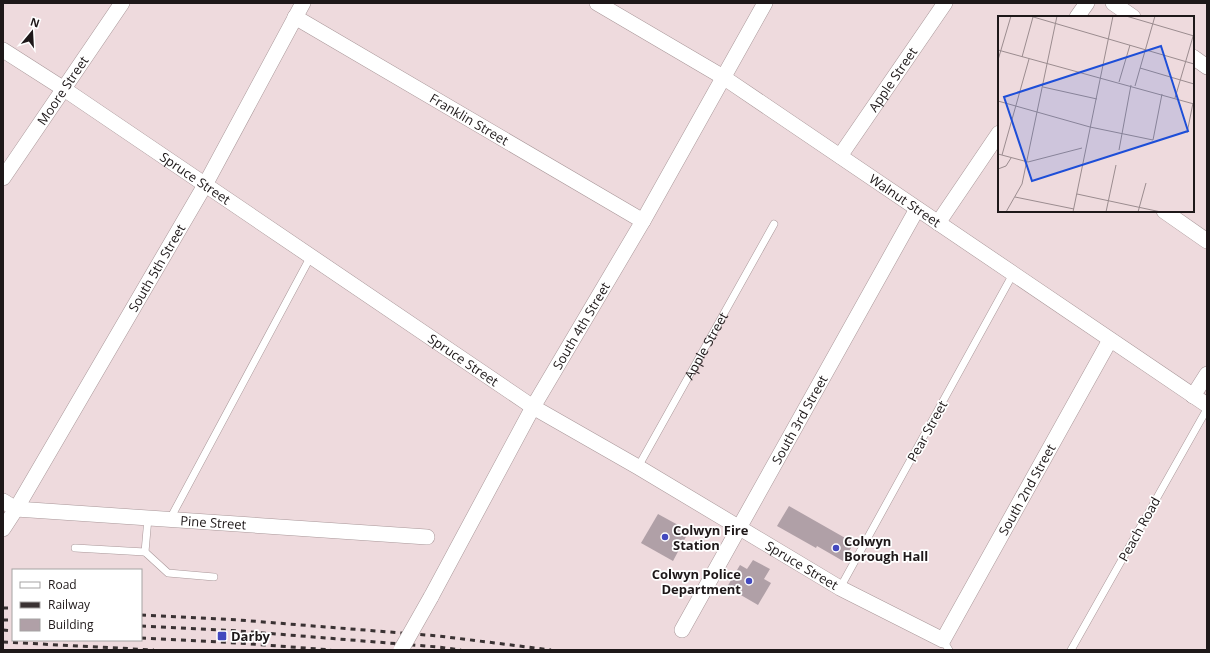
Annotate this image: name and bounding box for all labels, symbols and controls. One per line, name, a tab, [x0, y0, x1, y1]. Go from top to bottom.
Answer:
north arrow	[12, 12, 52, 52]
text: N	[29, 13, 42, 31]
inset map	[998, 16, 1194, 212]
street label: Apple Street	[864, 43, 921, 115]
street label: Moore Street	[33, 52, 93, 128]
street label: Franklin Street	[427, 89, 512, 149]
street label: Spruce Street	[156, 148, 234, 209]
street label: Walnut Street	[866, 170, 945, 231]
street label: South 5th Street	[124, 220, 189, 315]
street label: South 4th Street	[548, 278, 614, 373]
street label: Apple Street	[680, 308, 732, 383]
street label: Spruce Street	[425, 329, 503, 390]
street label: South 3rd Street	[767, 371, 832, 467]
street label: Pear Street	[903, 397, 951, 465]
street label: South 2nd Street	[994, 440, 1060, 539]
street label: Peach Road	[1114, 494, 1164, 564]
street label: Pine Street	[180, 511, 247, 534]
place label: Colwyn Fire Station	[673, 521, 749, 554]
marker: Colwyn Fire Station	[660, 532, 670, 542]
place label: Colwyn Borough Hall	[844, 532, 928, 565]
street label: Spruce Street	[762, 536, 842, 594]
marker: Colwyn Borough Hall	[831, 543, 841, 553]
place label: Colwyn Police Department	[652, 565, 741, 598]
legend	[12, 569, 142, 641]
text: Road	[48, 576, 77, 593]
marker: Colwyn Police Department	[744, 576, 754, 586]
text: Railway	[48, 596, 91, 613]
text: Building	[48, 616, 94, 633]
place label: Darby	[231, 627, 271, 645]
marker: Darby	[216, 630, 228, 642]

